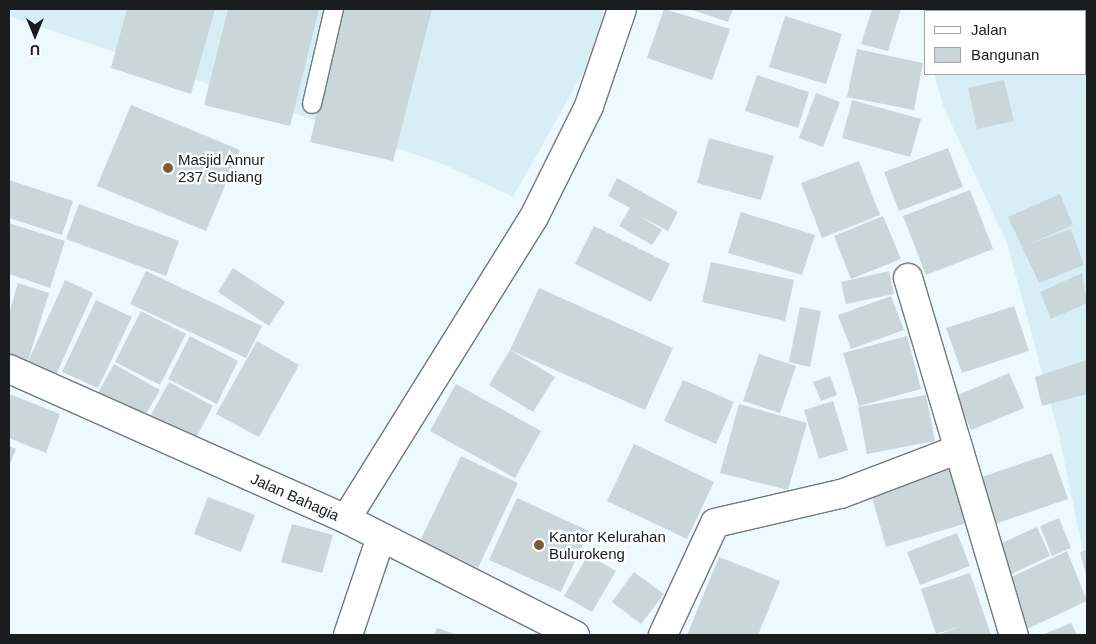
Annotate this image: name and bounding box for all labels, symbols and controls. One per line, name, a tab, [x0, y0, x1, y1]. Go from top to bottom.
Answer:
north arrow	[10, 10, 60, 60]
legend	[924, 10, 1086, 75]
text: Jalan	[971, 21, 1007, 38]
text: U	[30, 42, 40, 58]
text: Bangunan	[971, 46, 1039, 63]
place label: Masjid Annur 237 Sudiang	[178, 150, 266, 185]
marker: Masjid Annur 237 Sudiang	[162, 162, 174, 174]
street label: Jalan Bahagia	[248, 469, 342, 525]
place label: Kantor Kelurahan Bulurokeng	[549, 527, 666, 562]
marker: Kantor Kelurahan Bulurokeng	[533, 539, 545, 551]

